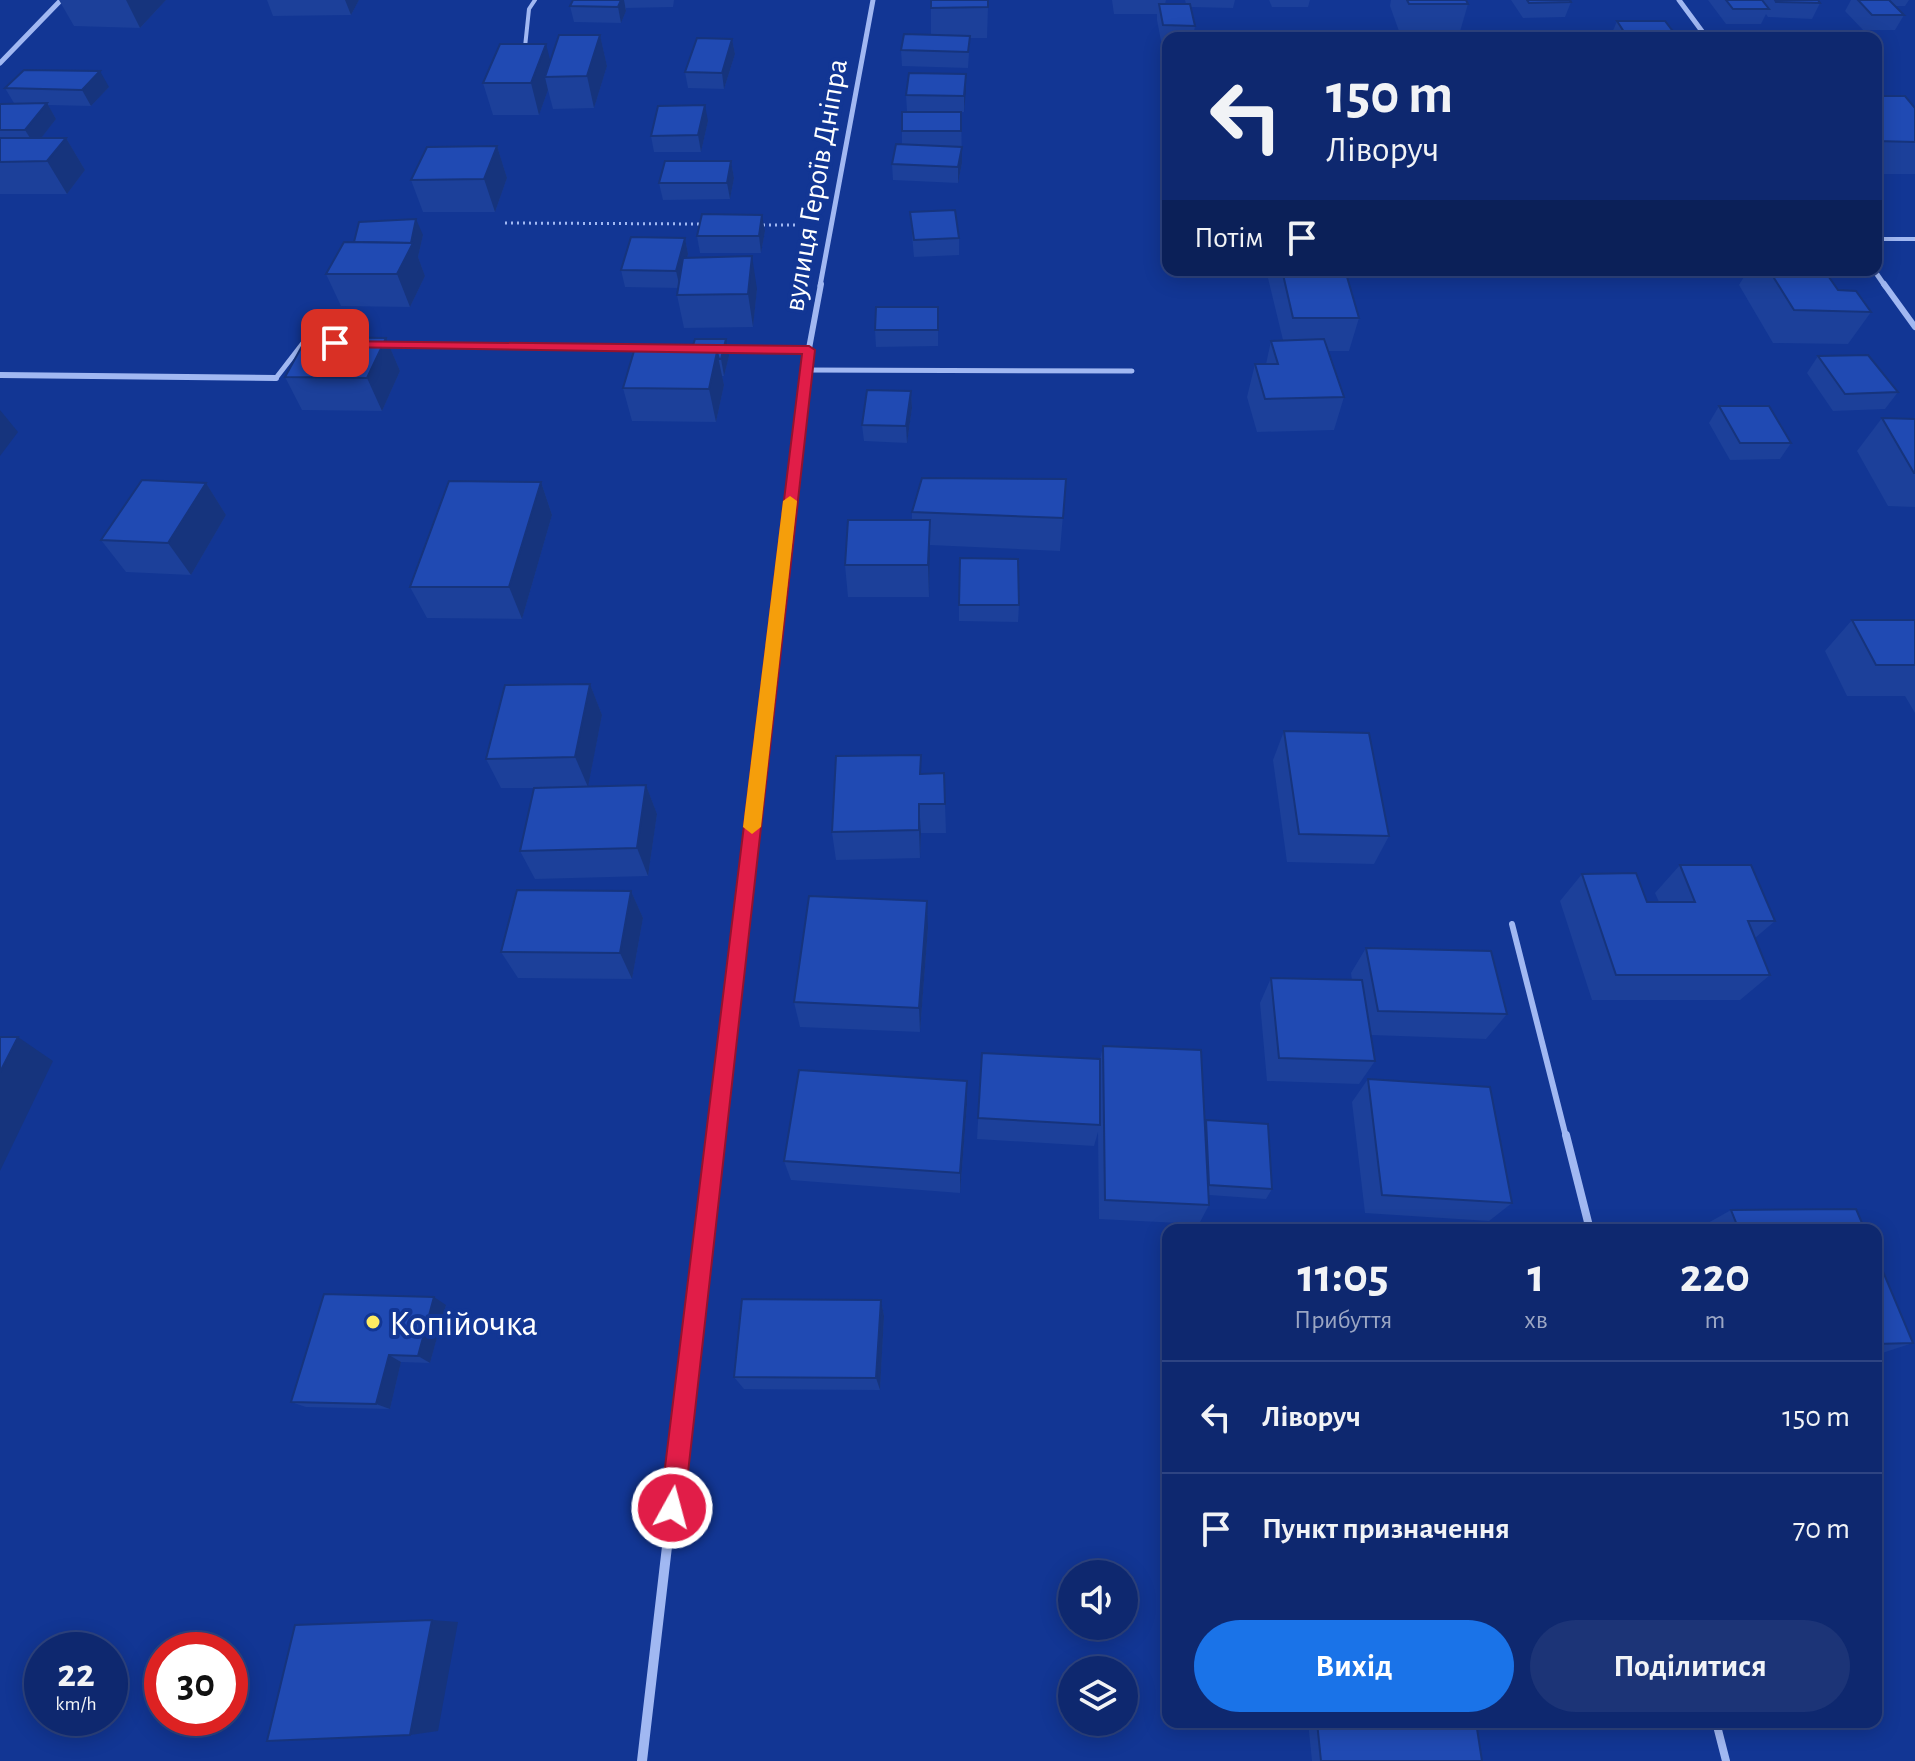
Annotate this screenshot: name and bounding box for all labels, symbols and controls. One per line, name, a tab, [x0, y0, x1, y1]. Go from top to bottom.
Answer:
street label: вулиця Героїв Дніпра	[779, 57, 853, 314]
icon: left	[1194, 64, 1298, 168]
text: 150 m	[1326, 67, 1453, 123]
text: Ліворуч	[1326, 132, 1439, 168]
icon: arrive	[1280, 216, 1324, 260]
text: Потім	[1194, 223, 1264, 253]
pin	[301, 309, 369, 377]
icon: arrive	[313, 321, 357, 365]
text: 11:05	[1298, 1253, 1389, 1301]
text: 1	[1527, 1253, 1545, 1301]
text: 220	[1680, 1253, 1750, 1301]
place label: Копійочка	[389, 1306, 538, 1342]
text: Прибуття	[1294, 1307, 1392, 1333]
text: хв	[1524, 1307, 1548, 1333]
text: m	[1705, 1307, 1725, 1333]
marker: Копійочка	[364, 1313, 382, 1331]
icon: left	[1194, 1395, 1238, 1439]
text: Ліворуч	[1262, 1402, 1361, 1432]
text: 150 m	[1782, 1402, 1850, 1432]
position arrow	[630, 1466, 714, 1550]
icon: arrive	[1194, 1507, 1238, 1551]
text: Пункт призначення	[1262, 1514, 1510, 1544]
text: 70 m	[1793, 1514, 1850, 1544]
map controls	[1058, 1560, 1138, 1736]
button: sound	[1058, 1560, 1138, 1640]
button: Вихід	[1194, 1620, 1514, 1712]
button: Поділитися	[1530, 1620, 1850, 1712]
speed limit sign: 30	[144, 1632, 248, 1736]
text: 22	[57, 1654, 95, 1694]
button: layers	[1058, 1656, 1138, 1736]
text: km/h	[55, 1694, 97, 1714]

